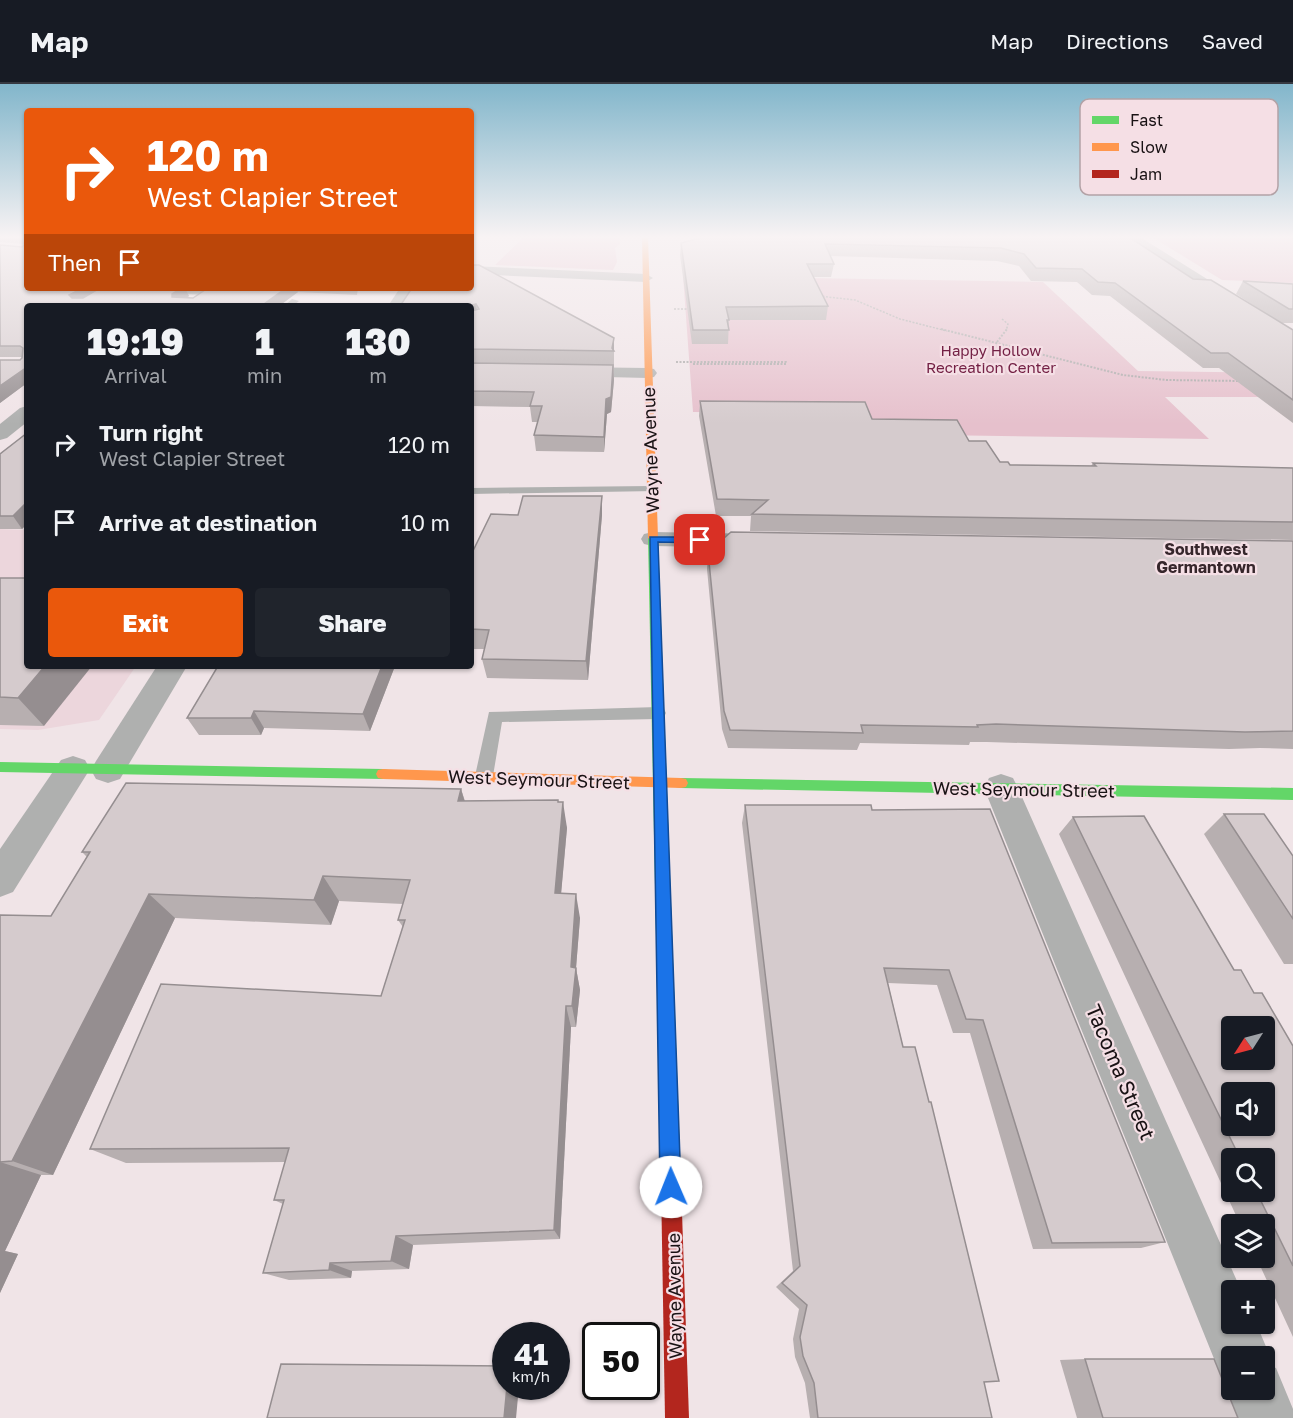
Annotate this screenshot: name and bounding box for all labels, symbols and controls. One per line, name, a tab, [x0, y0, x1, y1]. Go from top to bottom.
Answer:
text: Map	[30, 25, 88, 58]
text: Map	[990, 28, 1033, 54]
text: Directions	[1066, 28, 1169, 54]
text: Saved	[1202, 28, 1263, 54]
legend	[1080, 99, 1278, 195]
text: Fast	[1130, 110, 1163, 130]
text: 120 m	[147, 130, 269, 180]
icon: right	[48, 132, 126, 210]
text: Slow	[1130, 137, 1168, 157]
text: Jam	[1130, 164, 1162, 184]
text: West Clapier Street	[147, 181, 398, 213]
icon: arrive	[113, 246, 146, 279]
text: Then	[48, 249, 101, 276]
text: 19:19	[87, 320, 184, 363]
text: 1	[255, 320, 274, 363]
text: 130	[345, 320, 411, 363]
park label: Happy Hollow Recreation Center	[926, 341, 1056, 376]
text: Arrival	[104, 363, 167, 387]
text: min	[247, 363, 282, 387]
text: m	[369, 363, 387, 387]
street label: Wayne Avenue	[637, 387, 663, 513]
text: Turn right	[99, 419, 203, 446]
icon: right	[48, 428, 81, 461]
text: 120 m	[388, 431, 450, 458]
text: West Clapier Street	[99, 446, 285, 470]
icon: arrive	[48, 506, 81, 539]
text: Arrive at destination	[99, 509, 317, 536]
text: 10 m	[401, 509, 450, 536]
pin	[674, 514, 725, 565]
icon: arrive	[683, 523, 716, 556]
district label: Southwest Germantown	[1156, 539, 1256, 577]
button: Exit	[48, 588, 243, 657]
button: Share	[255, 588, 450, 657]
street label: West Seymour Street	[447, 765, 631, 793]
street label: West Seymour Street	[933, 776, 1115, 802]
street label: Tacoma Street	[1081, 1000, 1161, 1144]
north arrow	[1221, 1016, 1275, 1070]
map controls	[1221, 1016, 1275, 1400]
button: sound	[1221, 1082, 1275, 1136]
button: search	[1221, 1148, 1275, 1202]
position arrow	[639, 1155, 703, 1219]
button: layers	[1221, 1214, 1275, 1268]
street label: Wayne Avenue	[662, 1233, 686, 1359]
button: +	[1221, 1280, 1275, 1334]
speed limit sign: 50	[582, 1322, 660, 1400]
text: 41	[514, 1336, 548, 1372]
button: −	[1221, 1346, 1275, 1400]
text: km/h	[512, 1367, 550, 1385]

